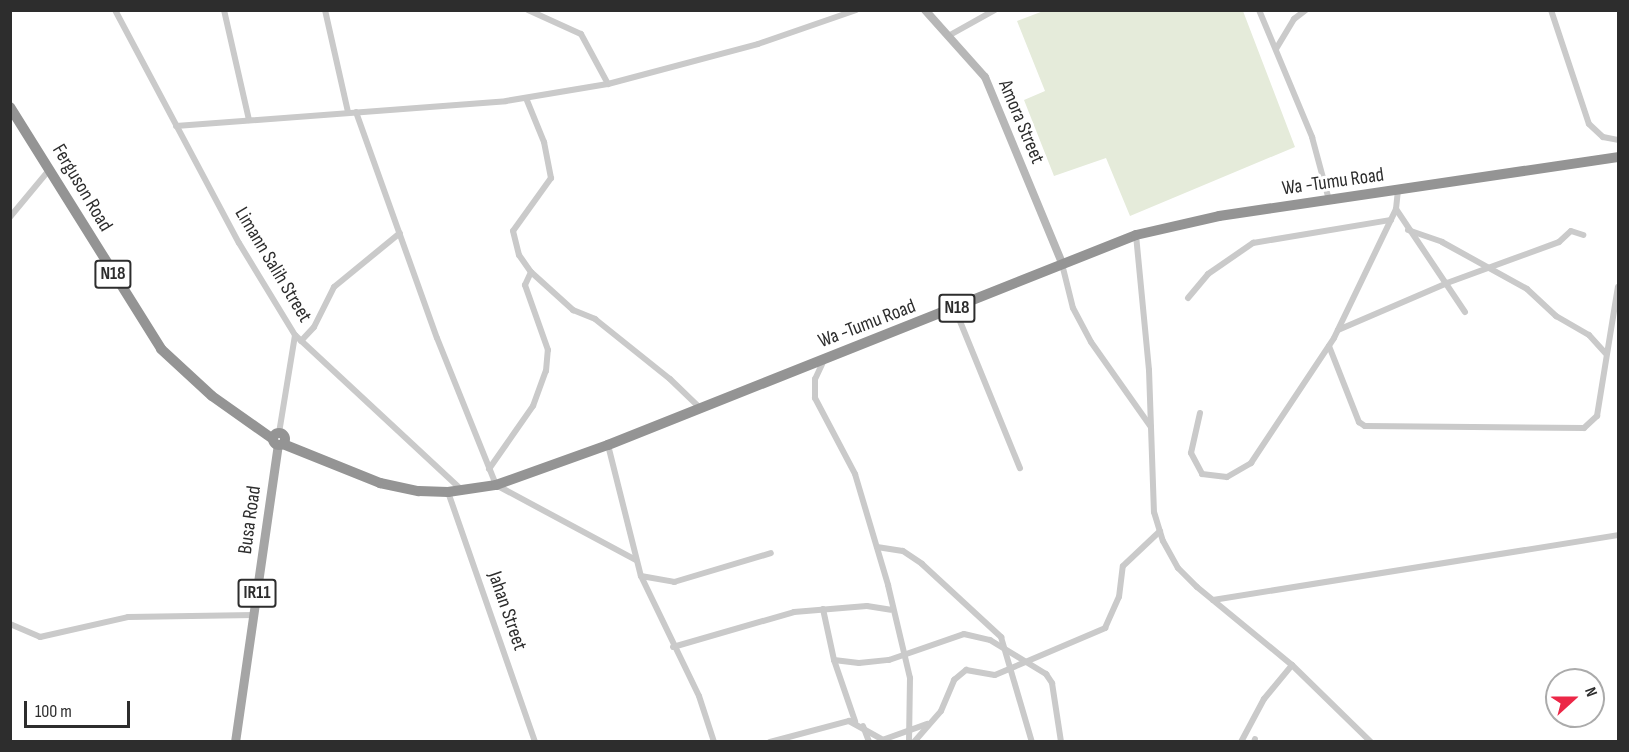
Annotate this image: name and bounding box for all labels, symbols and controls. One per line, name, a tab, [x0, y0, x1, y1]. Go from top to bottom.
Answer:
street label: Amora Street	[993, 77, 1049, 167]
street label: Ferguson Road	[47, 140, 117, 236]
street label: Wa -Tumu Road	[1281, 163, 1385, 201]
street label: Limann Salih Street	[229, 203, 317, 327]
road number: N18	[94, 259, 132, 289]
road number: N18	[938, 293, 976, 323]
street label: Wa -Tumu Road	[815, 294, 919, 354]
street label: Busa Road	[233, 484, 267, 556]
street label: Jahan Street	[482, 568, 532, 654]
road number: IR11	[238, 578, 276, 608]
north arrow	[1545, 668, 1605, 728]
text: N	[1580, 685, 1601, 699]
scale bar	[27, 689, 134, 727]
text: 100 m	[35, 701, 72, 722]

